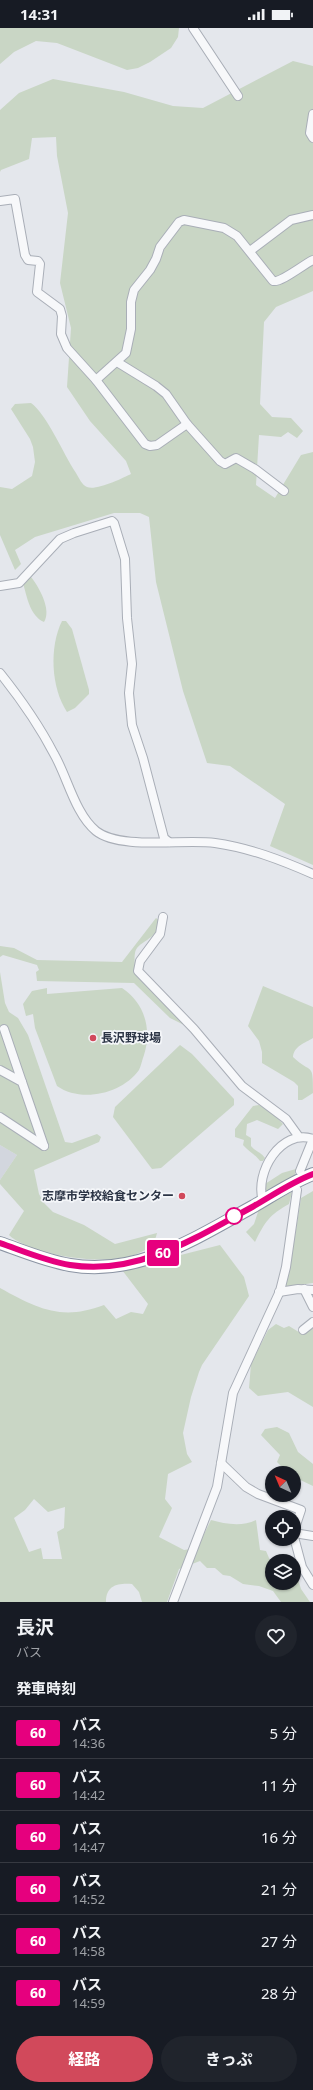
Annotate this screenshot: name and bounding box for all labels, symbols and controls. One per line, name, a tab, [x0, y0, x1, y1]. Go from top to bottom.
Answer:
text: 14:31	[20, 4, 59, 24]
place label: 長沢野球場	[101, 1029, 161, 1046]
marker: 長沢野球場	[88, 1033, 98, 1043]
place label: 志摩市学校給食センター	[42, 1187, 174, 1204]
marker: 志摩市学校給食センター	[177, 1191, 187, 1201]
unlabelled marker	[225, 1207, 243, 1225]
line badge: 60	[145, 1240, 181, 1266]
text: 60	[155, 1243, 171, 1262]
north arrow	[265, 1466, 301, 1502]
map controls	[265, 1466, 301, 1590]
button: locate	[265, 1510, 301, 1546]
button: layers	[265, 1554, 301, 1590]
text: 長沢	[16, 1614, 54, 1640]
button: heart	[255, 1615, 297, 1657]
text: バス	[16, 1643, 42, 1661]
text: 発車時刻	[16, 1678, 76, 1698]
text: バス	[72, 1714, 102, 1734]
text: 60	[30, 1723, 46, 1742]
text: 5 分	[270, 1723, 297, 1743]
text: 14:36	[72, 1734, 105, 1752]
text: バス	[72, 1766, 102, 1786]
text: 60	[30, 1775, 46, 1794]
text: 11 分	[261, 1775, 297, 1795]
text: 14:42	[72, 1786, 105, 1804]
text: バス	[72, 1818, 102, 1838]
text: 60	[30, 1827, 46, 1846]
text: 16 分	[261, 1827, 297, 1847]
text: 14:47	[72, 1838, 105, 1856]
text: バス	[72, 1870, 102, 1890]
text: 60	[30, 1879, 46, 1898]
text: 21 分	[261, 1879, 297, 1899]
text: 14:52	[72, 1890, 105, 1908]
text: バス	[72, 1922, 102, 1942]
text: 60	[30, 1931, 46, 1950]
text: 27 分	[261, 1931, 297, 1951]
text: 14:58	[72, 1942, 105, 1960]
text: バス	[72, 1974, 102, 1994]
text: 60	[30, 1983, 46, 2002]
text: 28 分	[261, 1983, 297, 2003]
text: 14:59	[72, 1994, 105, 2012]
button: 経路	[16, 2036, 153, 2082]
button: きっぷ	[161, 2036, 297, 2082]

